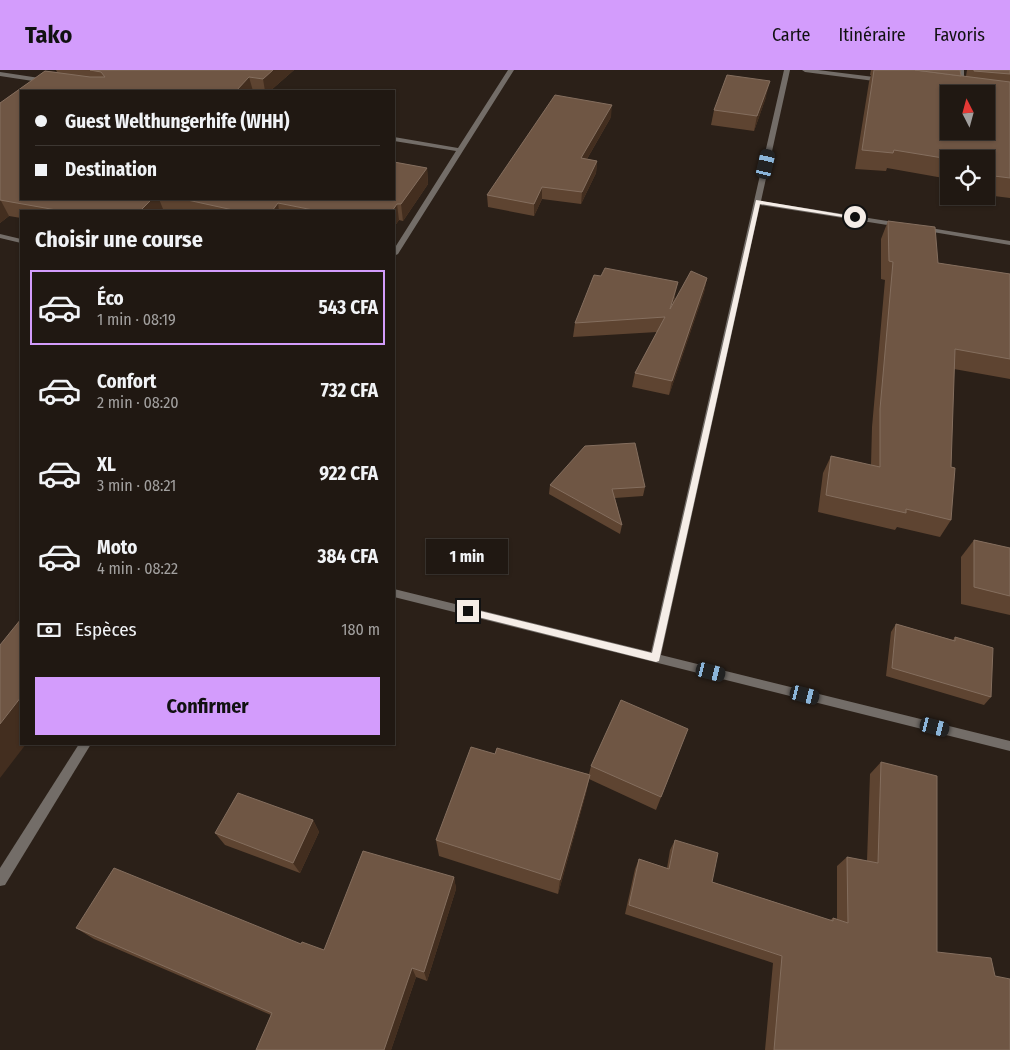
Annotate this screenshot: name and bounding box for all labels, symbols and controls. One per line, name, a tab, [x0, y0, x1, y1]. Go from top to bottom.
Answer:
text: Tako	[25, 21, 72, 49]
text: Carte	[772, 24, 810, 46]
text: Itinéraire	[838, 24, 906, 46]
text: Favoris	[934, 24, 985, 46]
north arrow	[940, 85, 995, 140]
map controls	[940, 85, 995, 205]
text: Guest Welthungerhife (WHH)	[65, 110, 290, 133]
car	[755, 148, 776, 180]
button: locate	[940, 150, 995, 205]
text: Destination	[65, 158, 157, 181]
route start	[844, 206, 866, 228]
text: Choisir une course	[35, 226, 203, 253]
icon: car	[37, 285, 82, 330]
text: Éco	[97, 287, 124, 310]
text: 543 CFA	[318, 296, 378, 319]
text: 1 min · 08:19	[97, 310, 176, 329]
icon: car	[37, 368, 82, 413]
text: Confort	[97, 370, 157, 393]
text: 732 CFA	[321, 379, 378, 402]
text: 2 min · 08:20	[97, 393, 179, 412]
icon: car	[37, 451, 82, 496]
text: XL	[97, 453, 116, 476]
text: 922 CFA	[319, 462, 378, 485]
text: 3 min · 08:21	[97, 476, 176, 495]
icon: car	[37, 534, 82, 579]
text: Moto	[97, 536, 137, 559]
callout: 1 min	[427, 538, 509, 574]
text: 384 CFA	[318, 545, 378, 568]
text: 1 min	[450, 547, 484, 566]
text: 4 min · 08:22	[97, 559, 178, 578]
route end	[457, 600, 479, 622]
icon: cash	[35, 616, 63, 644]
text: Espèces	[75, 618, 137, 641]
text: 180 m	[341, 620, 380, 639]
car	[694, 661, 727, 683]
button: Confirmer	[35, 677, 380, 735]
car	[788, 684, 821, 706]
car	[918, 716, 951, 738]

